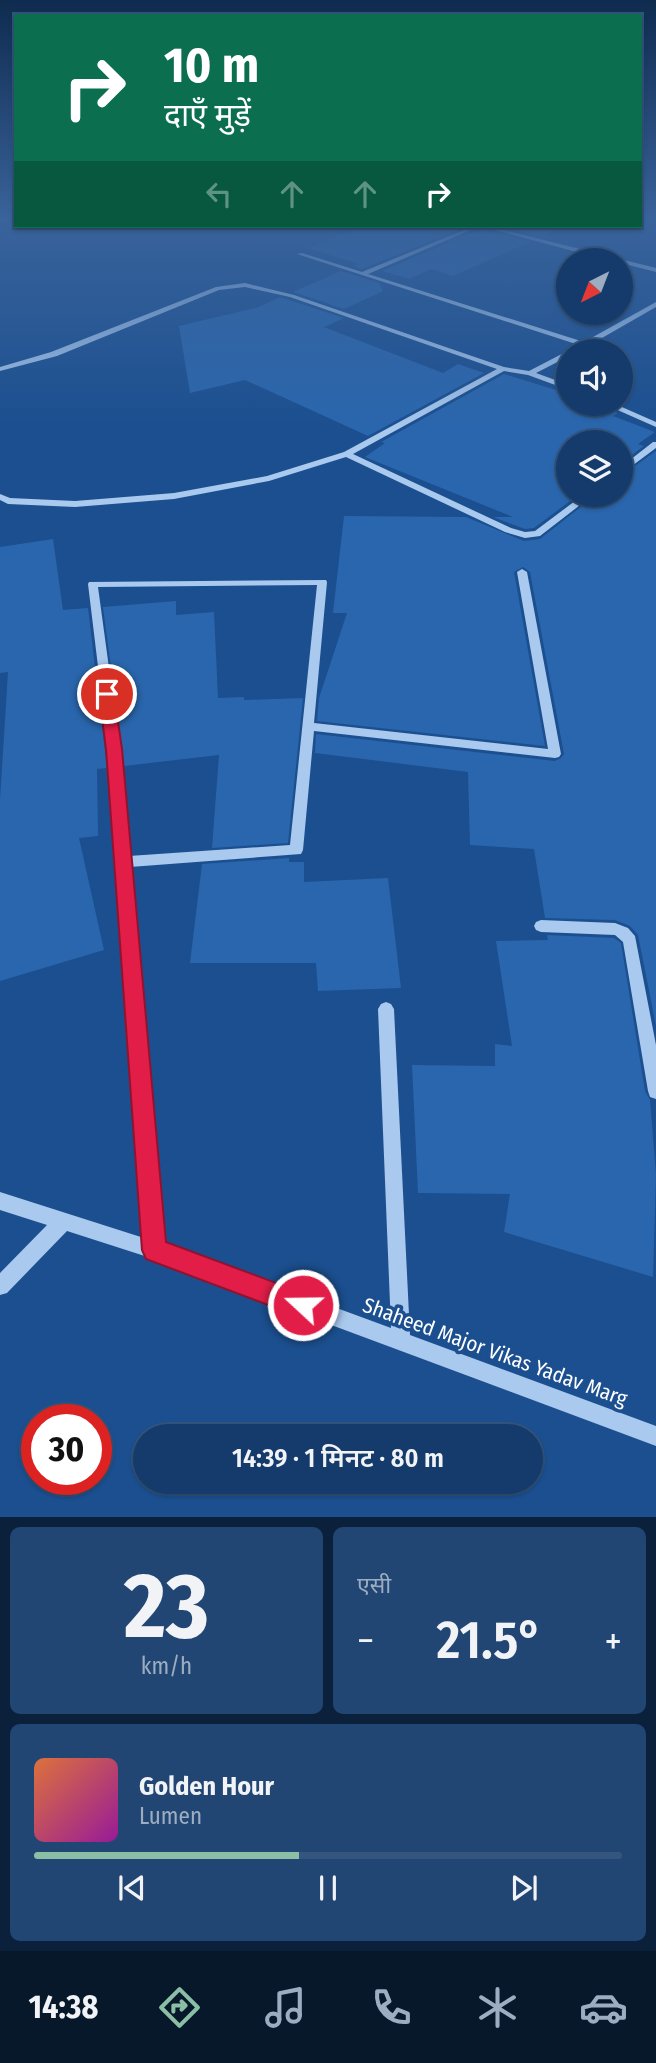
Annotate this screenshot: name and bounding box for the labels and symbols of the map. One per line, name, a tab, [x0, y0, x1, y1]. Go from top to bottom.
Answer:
north arrow	[556, 248, 634, 326]
pin	[77, 664, 137, 724]
position arrow	[266, 1268, 340, 1342]
street label: Shaheed Major Vikas Yadav Marg	[359, 1292, 631, 1412]
speed limit sign: 30	[21, 1404, 112, 1495]

